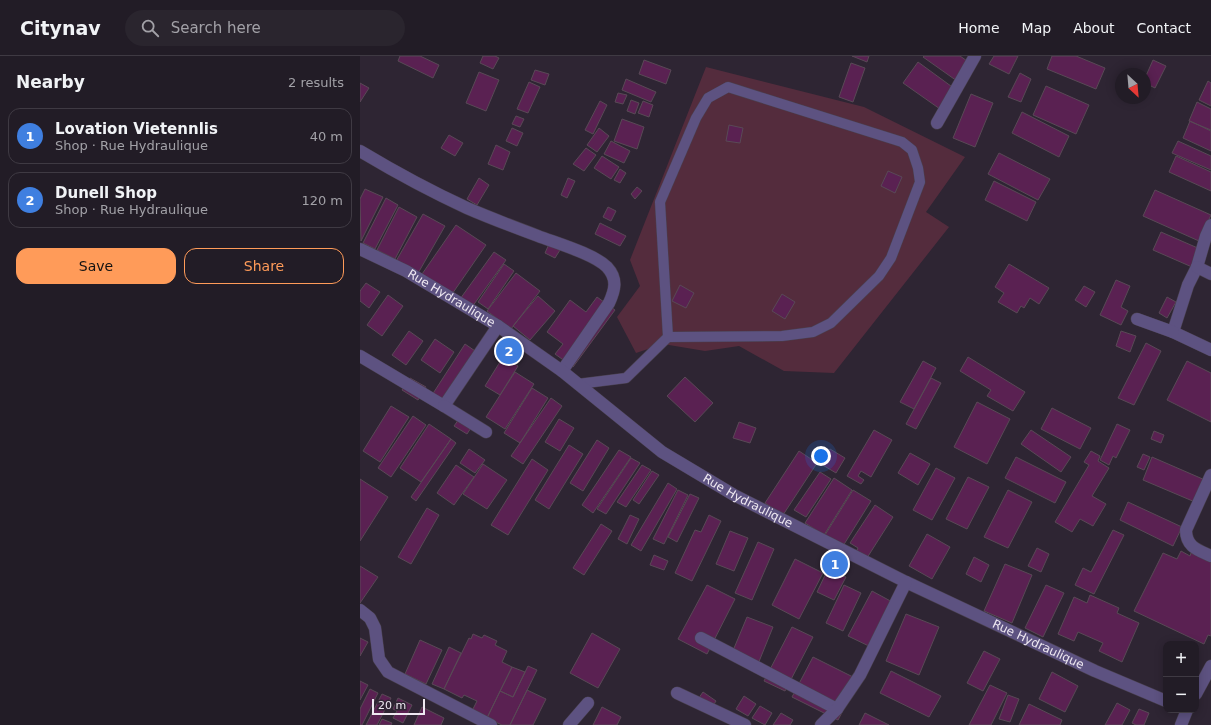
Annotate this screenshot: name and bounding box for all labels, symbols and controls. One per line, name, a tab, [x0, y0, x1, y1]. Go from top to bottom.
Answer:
search box	[125, 10, 405, 46]
text: Citynav	[20, 17, 101, 39]
icon: search	[139, 17, 161, 39]
text: Search here	[171, 19, 261, 37]
text: Home	[958, 20, 1000, 36]
text: Map	[1022, 20, 1051, 36]
text: About	[1073, 20, 1115, 36]
text: Contact	[1137, 20, 1191, 36]
north arrow	[1115, 68, 1151, 104]
text: Nearby	[16, 72, 85, 92]
text: 2 results	[288, 75, 344, 90]
text: Lovation Vietennlis	[55, 120, 218, 138]
text: 1	[25, 129, 35, 144]
text: 40 m	[310, 129, 343, 144]
text: Shop · Rue Hydraulique	[55, 138, 208, 153]
text: Dunell Shop	[55, 184, 157, 202]
text: 2	[25, 193, 35, 208]
text: 120 m	[301, 193, 343, 208]
text: Shop · Rue Hydraulique	[55, 202, 208, 217]
button: Save	[16, 248, 176, 284]
button: Share	[184, 248, 344, 284]
street label: Rue Hydraulique	[405, 267, 498, 330]
pin: 2	[496, 336, 522, 366]
your location	[811, 446, 831, 466]
street label: Rue Hydraulique	[701, 471, 795, 531]
pin: 1	[822, 549, 848, 579]
street label: Rue Hydraulique	[990, 617, 1086, 672]
map controls	[1163, 641, 1199, 713]
button: +	[1163, 641, 1199, 677]
button: −	[1163, 677, 1199, 713]
scale bar	[372, 697, 425, 716]
text: 20 m	[378, 699, 406, 712]

